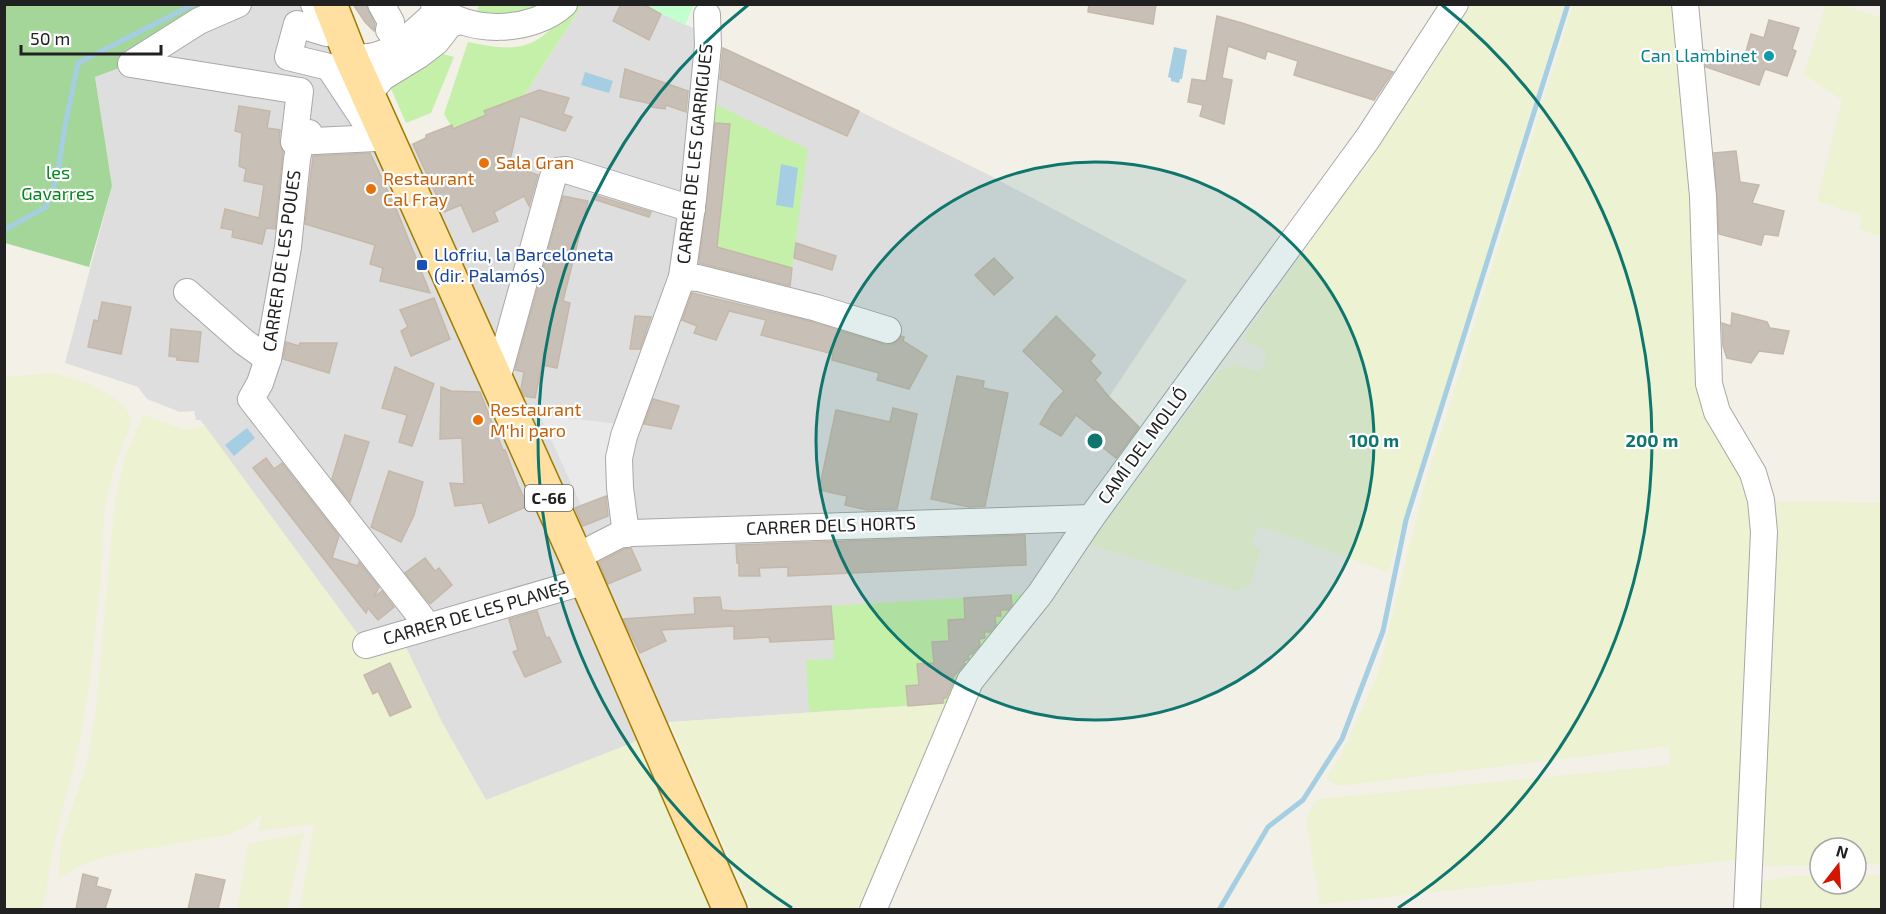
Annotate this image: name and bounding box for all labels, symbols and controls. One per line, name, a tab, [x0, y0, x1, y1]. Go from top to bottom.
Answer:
scale bar	[21, 18, 160, 56]
text: 50 m	[30, 27, 70, 49]
street label: CARRER DE LES GARRIGUES	[671, 43, 717, 265]
place label: Can Llambinet	[1640, 44, 1757, 66]
marker: Can Llambinet	[1762, 49, 1776, 63]
place label: Sala Gran	[496, 151, 574, 173]
marker: Sala Gran	[477, 156, 491, 170]
park label: les Gavarres	[21, 161, 95, 204]
place label: Restaurant Cal Fray	[383, 167, 474, 210]
street label: CARRER DE LES POUES	[257, 169, 305, 353]
marker: Restaurant Cal Fray	[364, 182, 378, 196]
place label: Llofriu, la Barceloneta (dir. Palamós)	[434, 243, 614, 286]
marker: Llofriu, la Barceloneta (dir. Palamós)	[415, 258, 429, 272]
street label: CAMÍ DEL MOLLÓ	[1092, 383, 1192, 508]
place label: Restaurant M'hi paro	[490, 398, 581, 441]
marker: Restaurant M'hi paro	[471, 413, 485, 427]
text: 100 m	[1349, 429, 1399, 451]
text: 200 m	[1626, 429, 1678, 451]
centre of rings	[1085, 431, 1105, 451]
road number: C-66	[525, 485, 573, 511]
street label: CARRER DELS HORTS	[746, 511, 916, 539]
street label: CARRER DE LES PLANES	[380, 575, 571, 649]
north arrow	[1808, 836, 1868, 896]
text: N	[1834, 840, 1851, 862]

